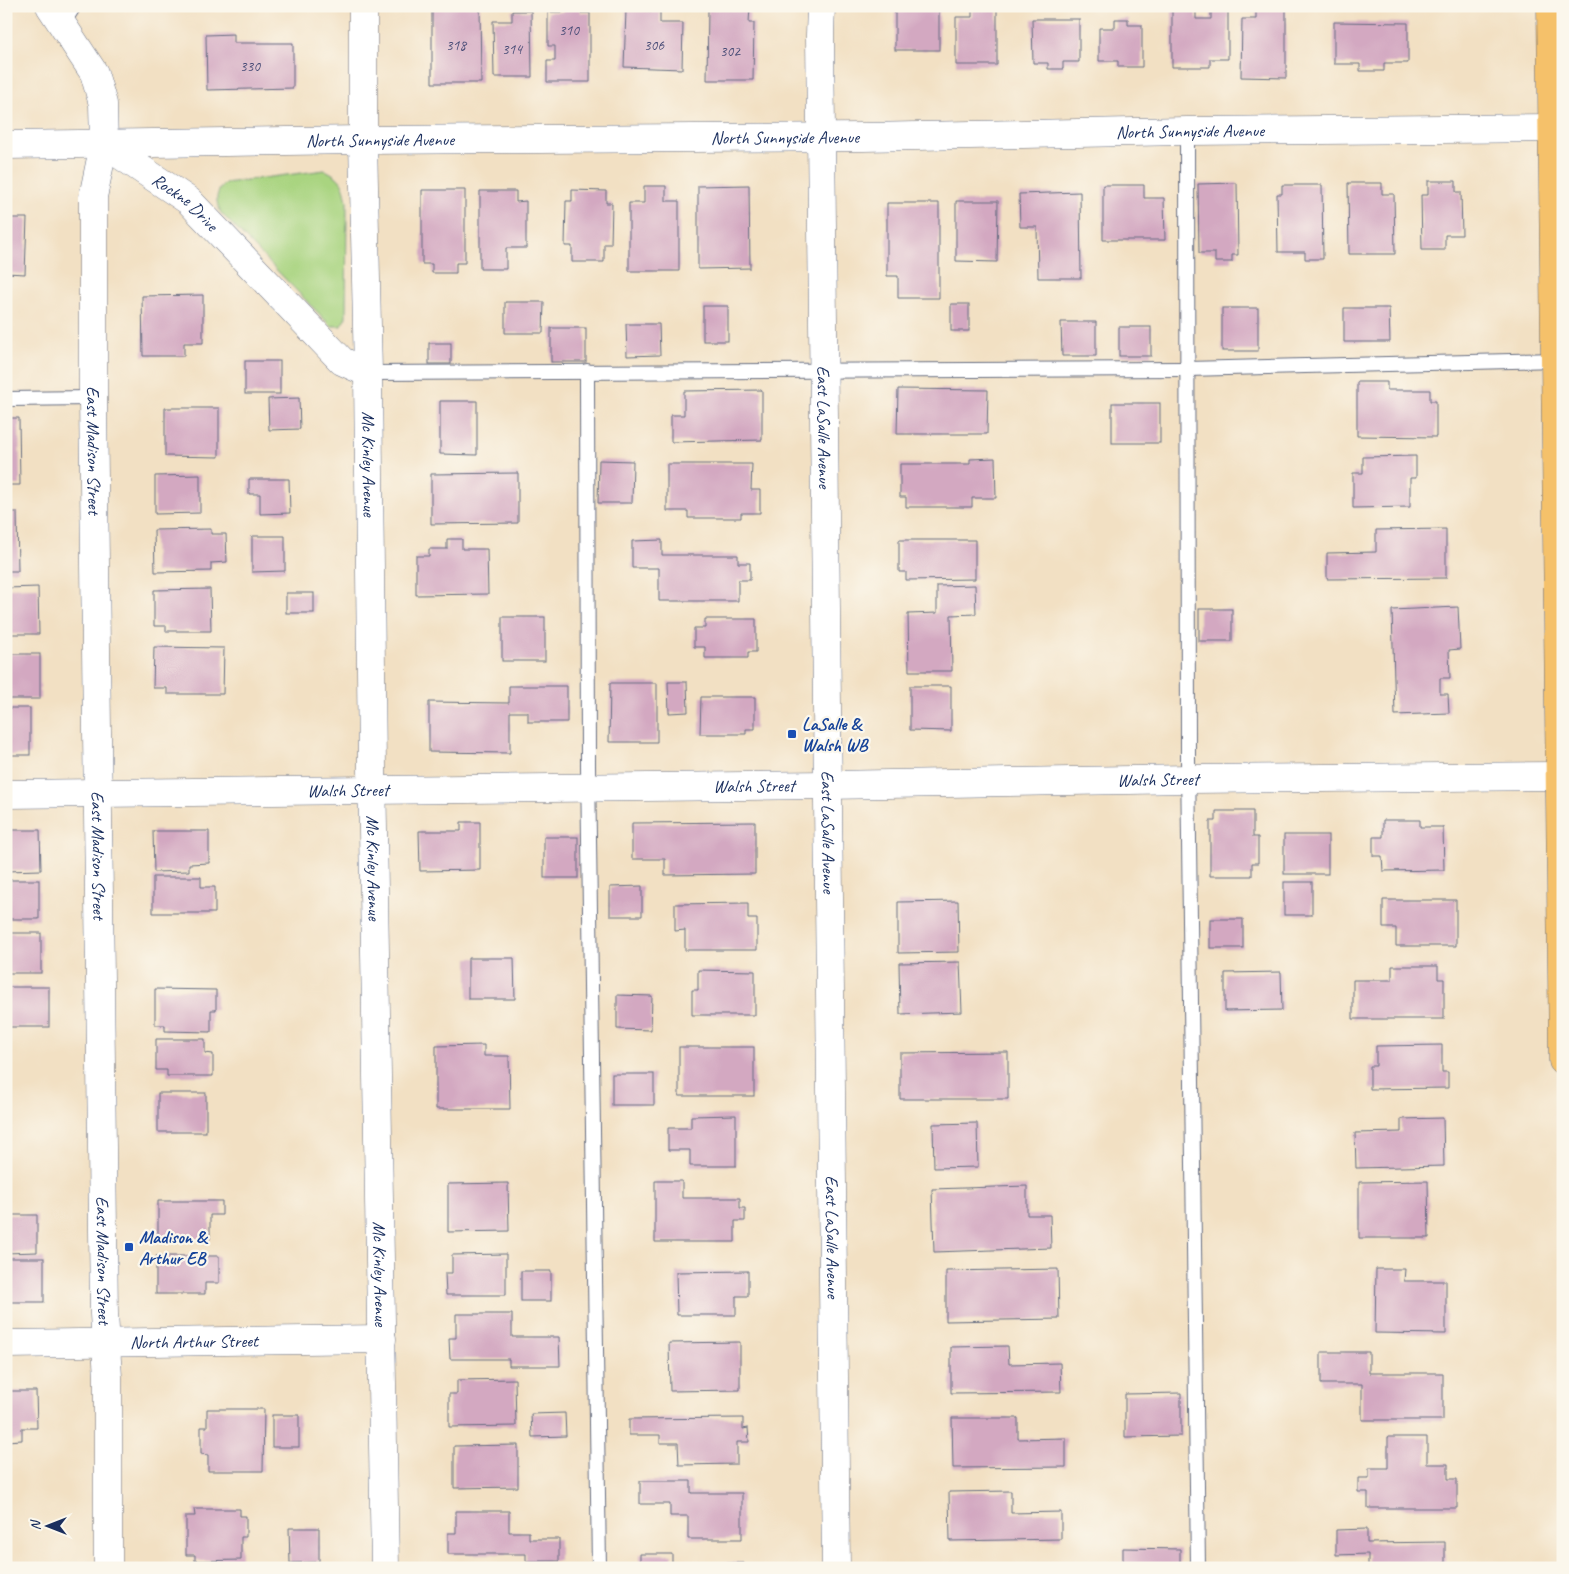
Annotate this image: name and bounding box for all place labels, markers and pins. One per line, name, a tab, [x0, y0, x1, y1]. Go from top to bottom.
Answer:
place label: LaSalle & Walsh WB	[802, 713, 869, 756]
marker: LaSalle & Walsh WB	[786, 728, 798, 740]
place label: Madison & Arthur EB	[139, 1226, 209, 1269]
marker: Madison & Arthur EB	[123, 1241, 135, 1253]

